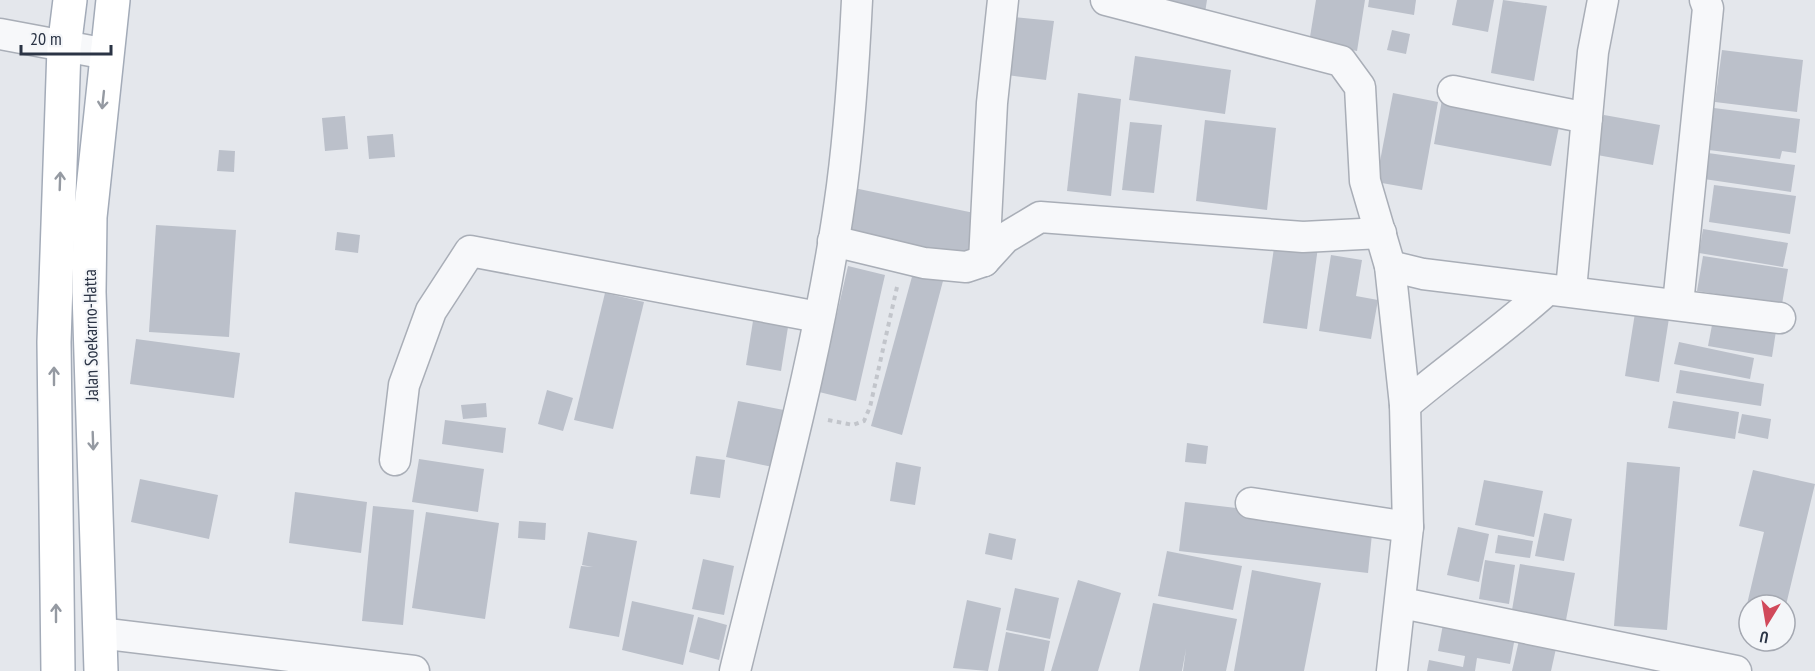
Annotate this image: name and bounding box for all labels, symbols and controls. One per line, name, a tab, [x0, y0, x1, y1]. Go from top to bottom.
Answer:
scale bar	[21, 18, 111, 56]
text: 20 m	[30, 27, 62, 50]
one-way arrow	[97, 90, 108, 109]
one-way arrow	[54, 171, 65, 191]
street label: Jalan Soekarno-Hatta	[78, 269, 103, 402]
one-way arrow	[48, 366, 60, 386]
one-way arrow	[87, 431, 98, 451]
north arrow	[1737, 593, 1797, 653]
one-way arrow	[50, 603, 62, 623]
text: U	[1758, 627, 1770, 648]

